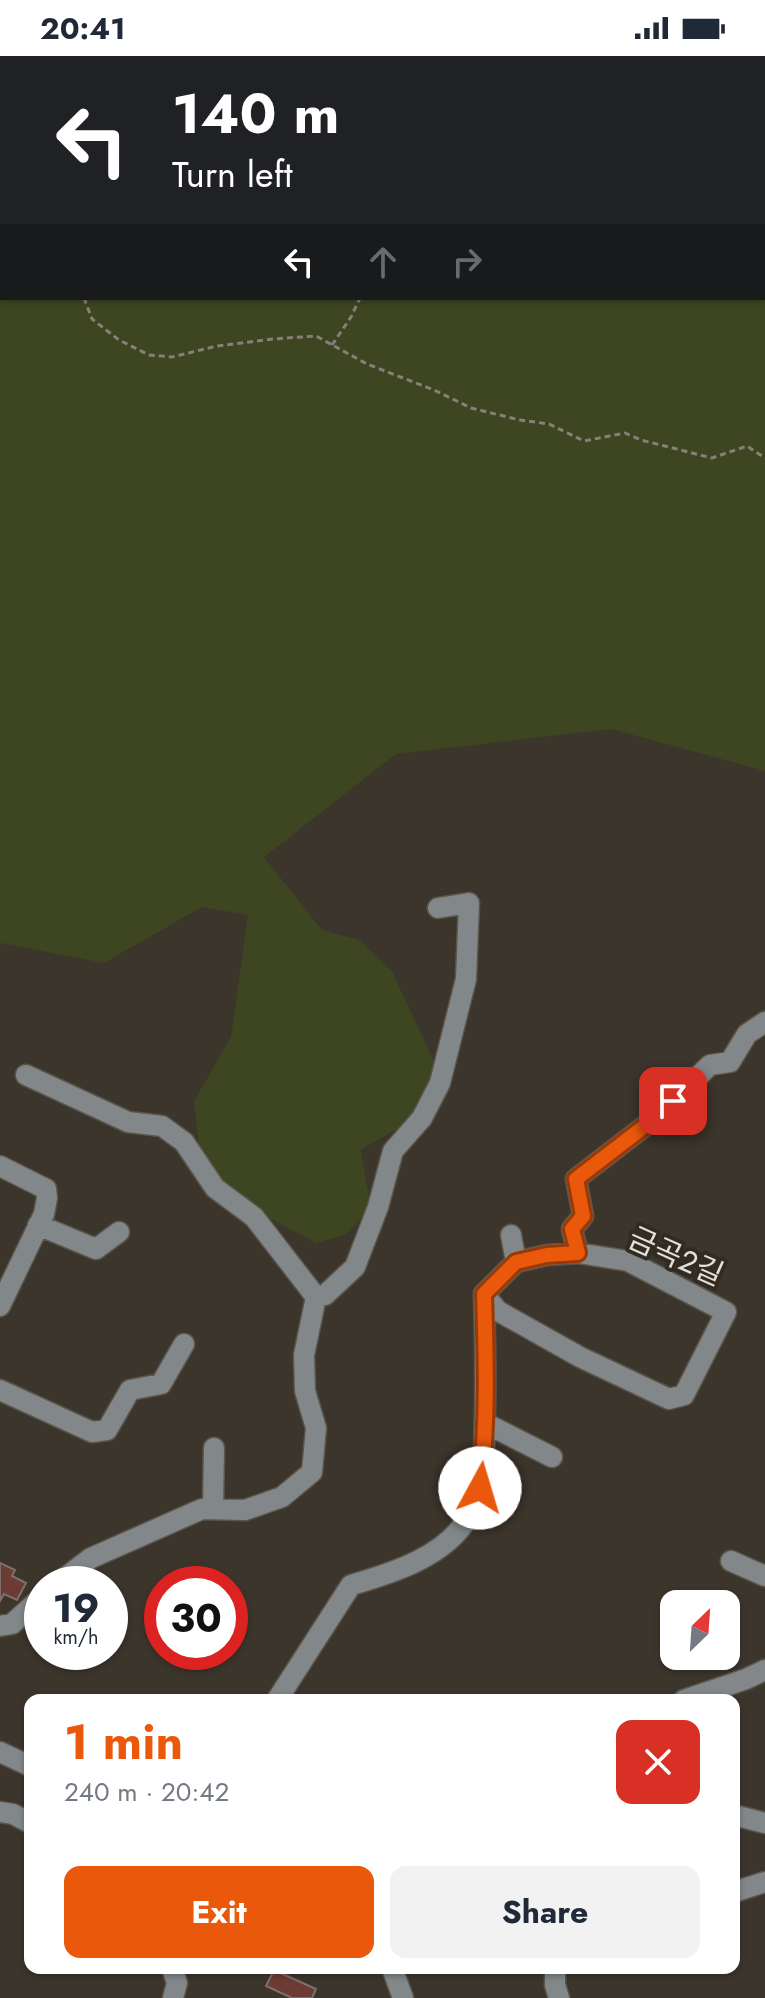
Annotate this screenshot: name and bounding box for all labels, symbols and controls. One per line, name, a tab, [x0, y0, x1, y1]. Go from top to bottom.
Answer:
text: 20:41	[40, 7, 125, 50]
text: 140 m	[172, 73, 339, 154]
icon: left	[40, 88, 144, 192]
text: Turn left	[172, 148, 293, 200]
icon: left	[277, 240, 321, 284]
icon: ahead	[361, 240, 405, 284]
icon: right	[445, 240, 489, 284]
pin	[639, 1067, 707, 1135]
icon: arrive	[651, 1079, 695, 1123]
street label: 금곡2길	[622, 1216, 730, 1296]
position arrow	[438, 1446, 522, 1530]
speed limit sign: 30	[144, 1566, 248, 1670]
text: 19	[52, 1579, 100, 1637]
north arrow	[660, 1590, 740, 1670]
map controls	[660, 1590, 740, 1670]
text: km/h	[53, 1623, 99, 1652]
text: 1 min	[64, 1708, 183, 1777]
button: close	[616, 1720, 700, 1804]
text: 240 m · 20:42	[64, 1773, 229, 1811]
button: Exit	[64, 1866, 374, 1958]
button: Share	[390, 1866, 700, 1958]

